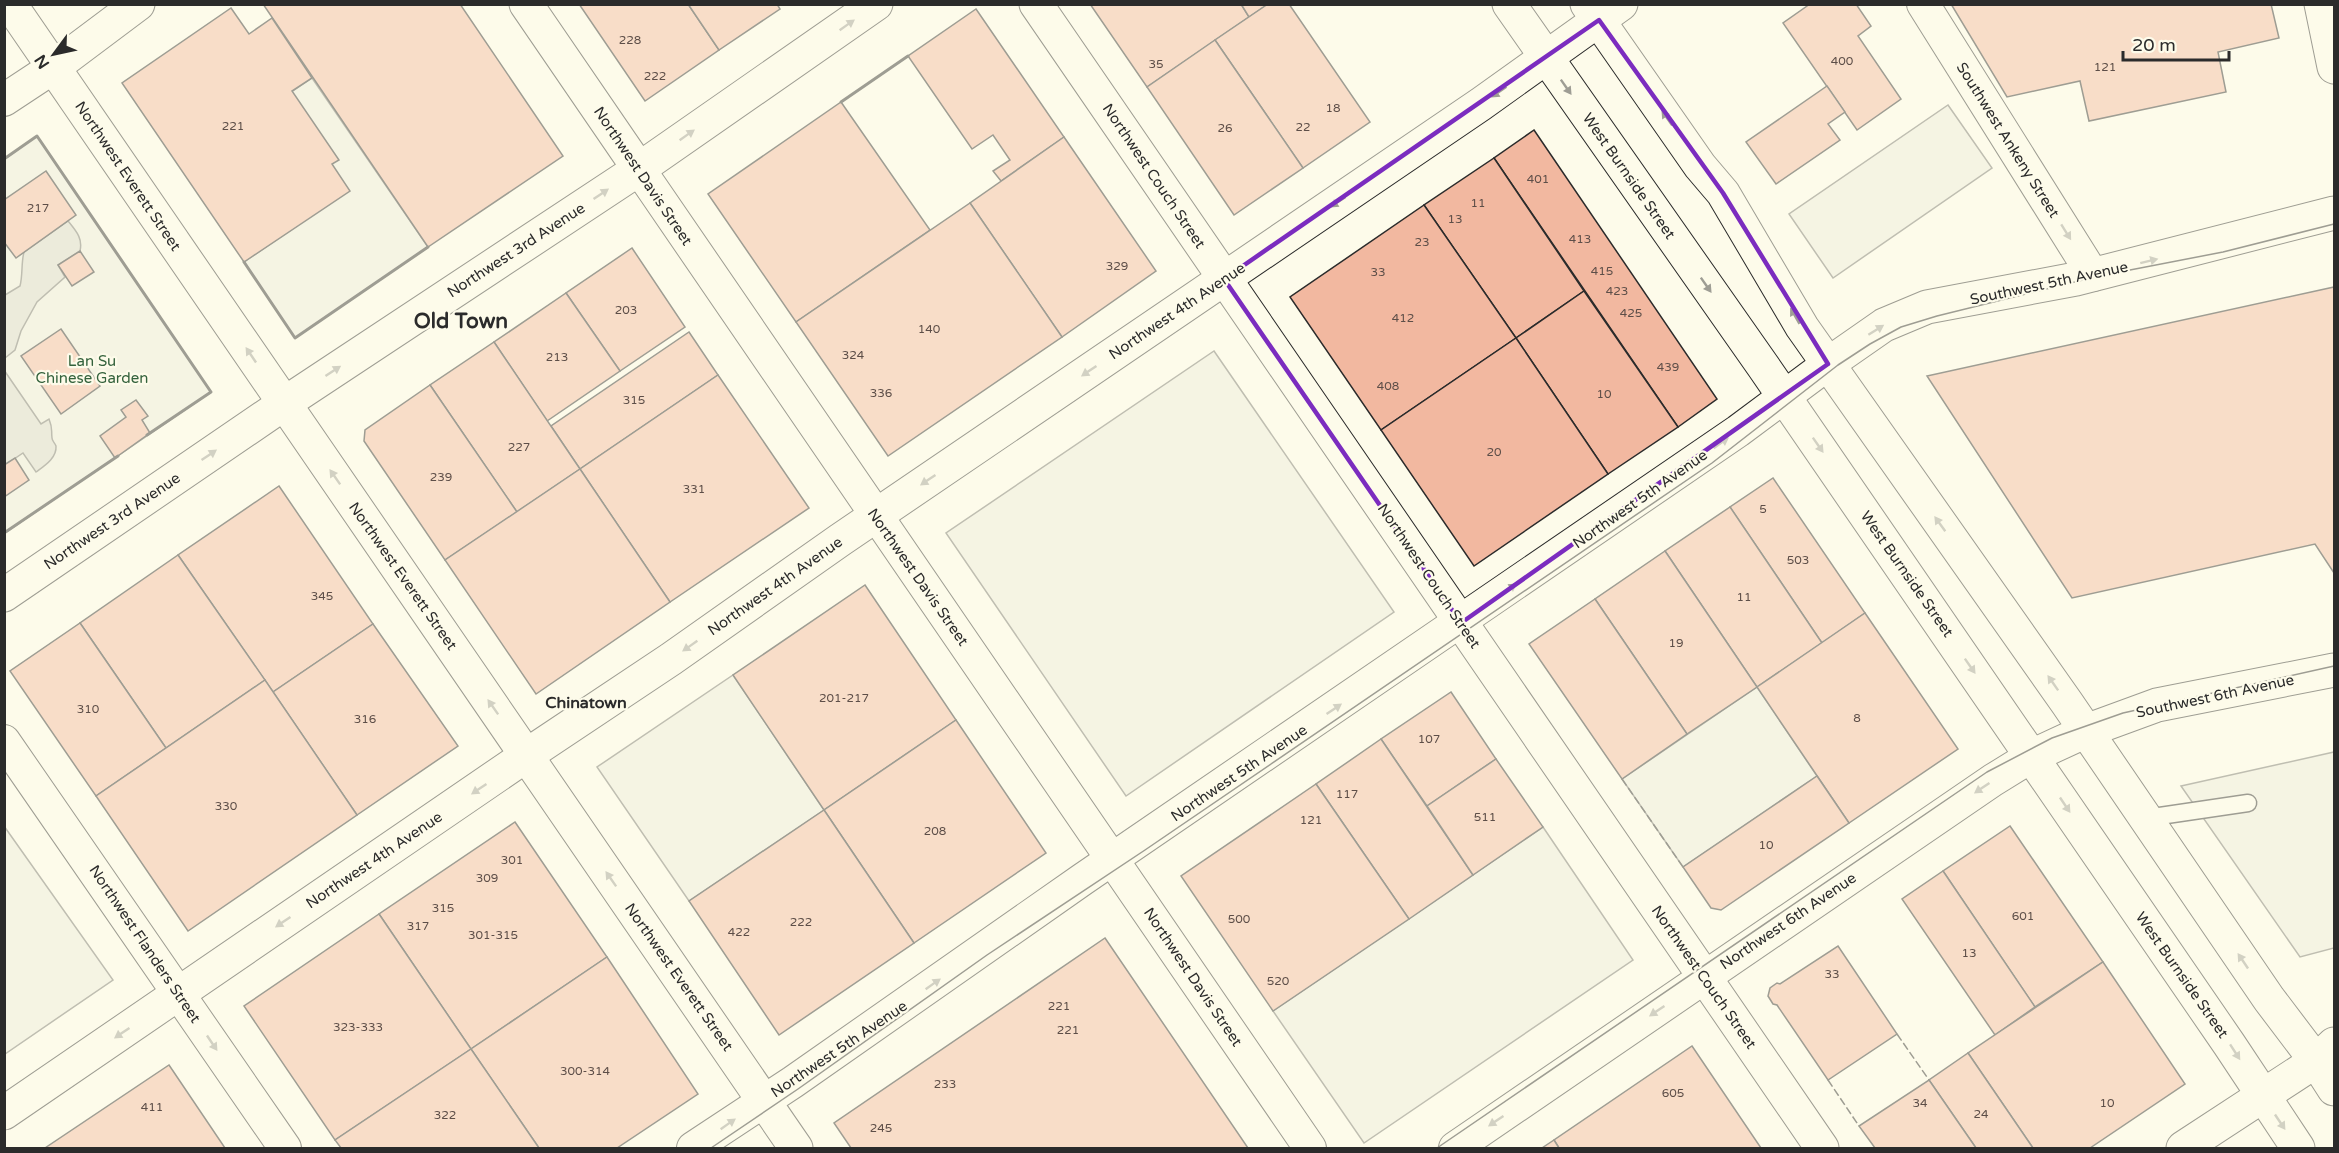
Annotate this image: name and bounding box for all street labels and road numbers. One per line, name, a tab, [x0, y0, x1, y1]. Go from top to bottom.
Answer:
street label: Southwest Ankeny Street	[1953, 59, 2063, 221]
street label: Northwest Everett Street	[71, 98, 185, 254]
street label: Northwest Couch Street	[1099, 100, 1209, 252]
street label: Northwest Davis Street	[590, 103, 696, 249]
street label: West Burnside Street	[1579, 110, 1679, 243]
street label: Northwest 3rd Avenue	[444, 199, 588, 301]
street label: Southwest 5th Avenue	[1968, 257, 2130, 309]
street label: Northwest 4th Avenue	[1106, 259, 1248, 363]
street label: Northwest 5th Avenue	[1569, 446, 1711, 552]
street label: Northwest 3rd Avenue	[40, 469, 184, 573]
street label: Northwest Everett Street	[345, 499, 461, 654]
street label: Northwest Couch Street	[1374, 500, 1484, 652]
street label: Northwest Davis Street	[864, 505, 972, 649]
street label: West Burnside Street	[1857, 508, 1957, 641]
street label: Northwest 4th Avenue	[704, 533, 846, 639]
street label: Southwest 6th Avenue	[2134, 670, 2296, 722]
street label: Northwest 5th Avenue	[1168, 721, 1310, 825]
street label: Northwest 4th Avenue	[303, 808, 445, 912]
street label: Northwest Flanders Street	[85, 862, 205, 1027]
street label: Northwest 6th Avenue	[1717, 869, 1859, 973]
street label: Northwest Everett Street	[621, 900, 737, 1055]
street label: Northwest Couch Street	[1648, 902, 1761, 1052]
street label: Northwest Davis Street	[1140, 904, 1246, 1050]
street label: West Burnside Street	[2132, 909, 2232, 1042]
street label: Northwest 5th Avenue	[768, 997, 910, 1101]

